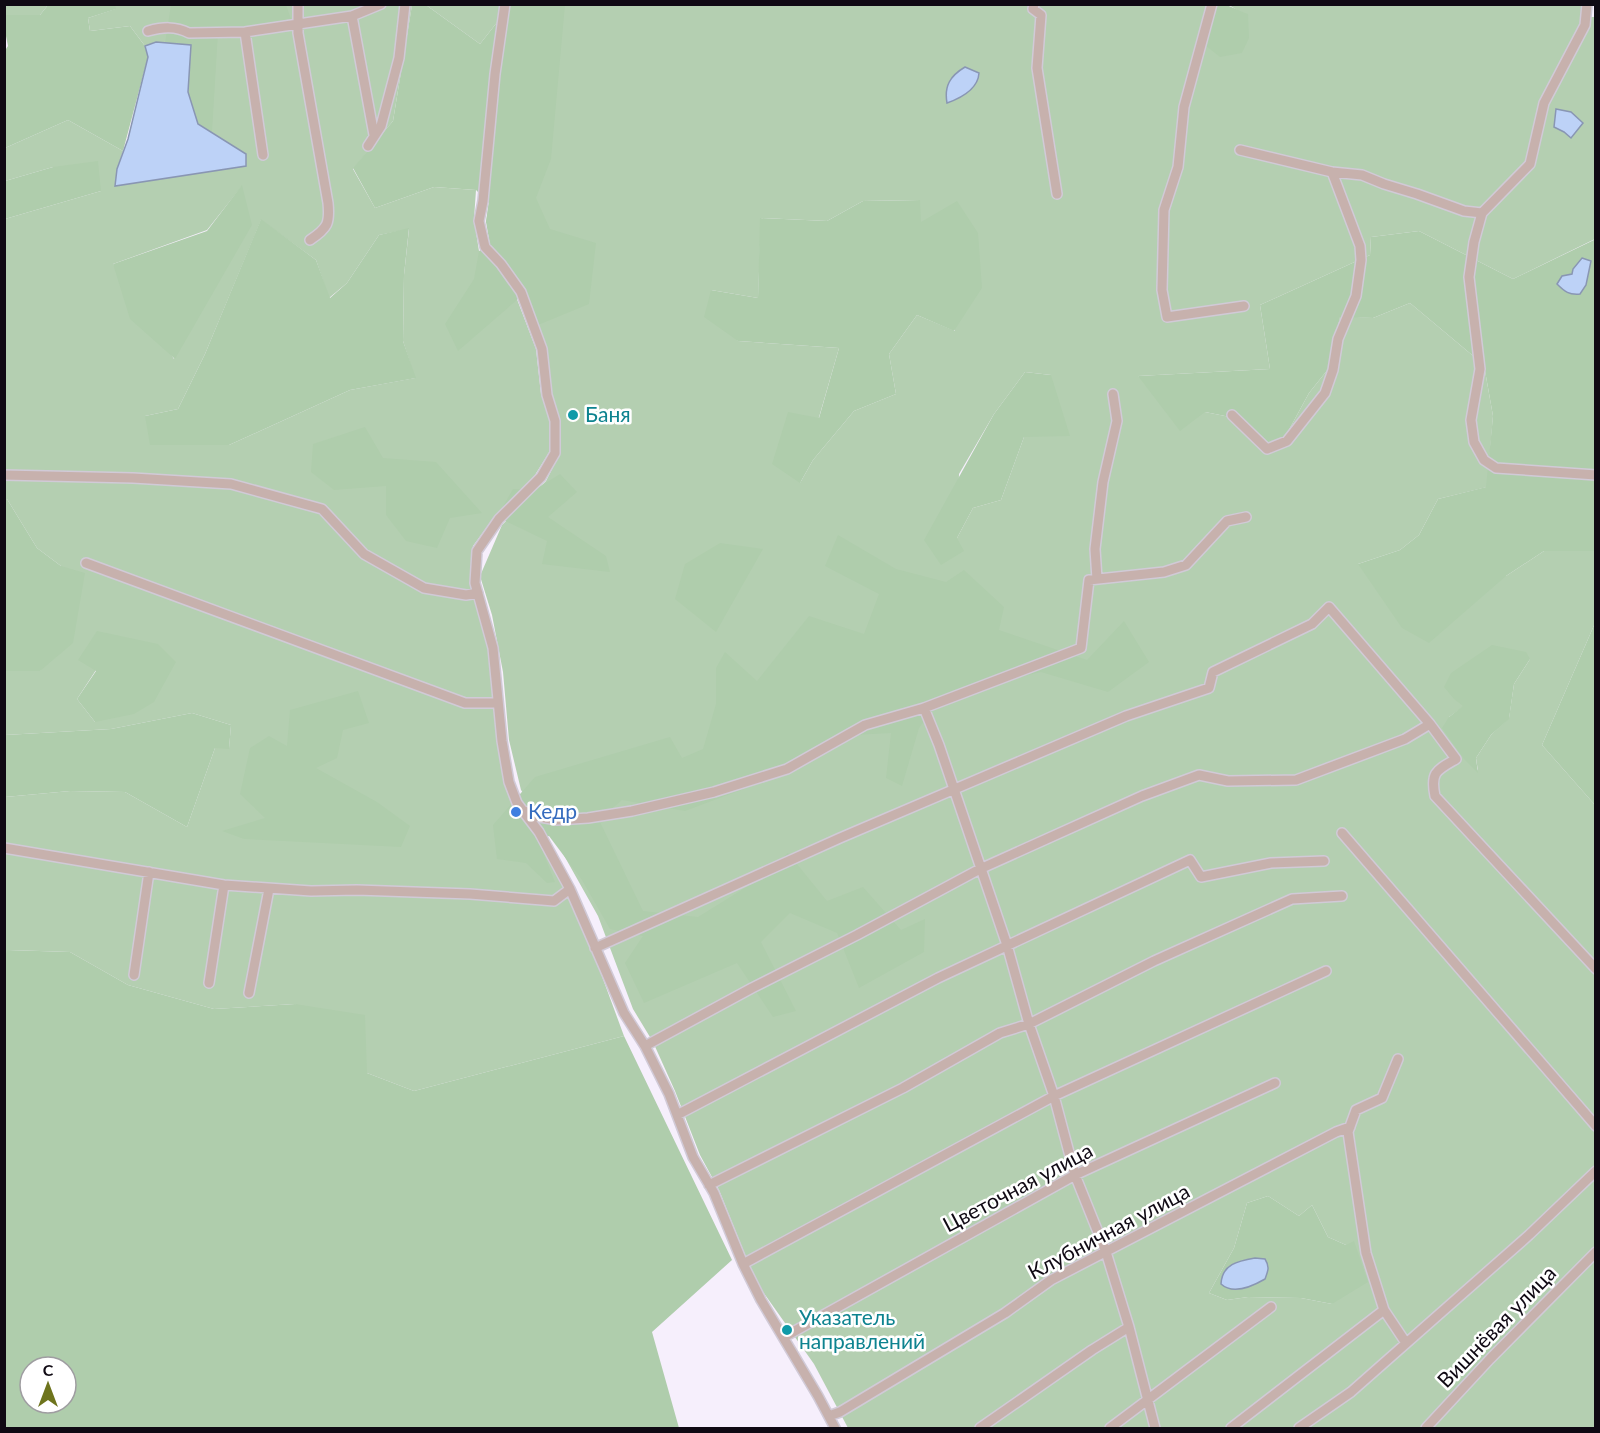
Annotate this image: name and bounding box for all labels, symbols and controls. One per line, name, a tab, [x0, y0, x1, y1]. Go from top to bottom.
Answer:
place label: Баня	[585, 401, 631, 426]
marker: Баня	[566, 408, 580, 422]
place label: Кедр	[528, 798, 577, 823]
marker: Кедр	[509, 805, 523, 819]
street label: Цветочная улица	[938, 1137, 1096, 1237]
street label: Клубничная улица	[1023, 1177, 1193, 1284]
street label: Вишнёвая улица	[1432, 1260, 1560, 1392]
place label: Указатель направлений	[799, 1304, 925, 1353]
marker: Указатель направлений	[780, 1323, 794, 1337]
north arrow	[18, 1355, 78, 1415]
text: С	[43, 1360, 54, 1379]

